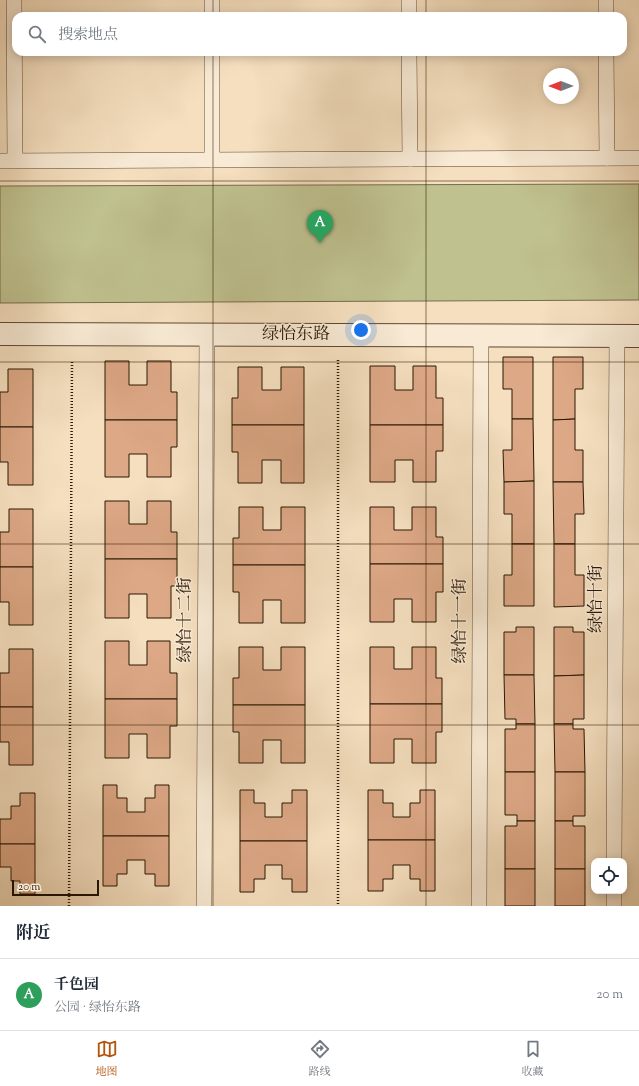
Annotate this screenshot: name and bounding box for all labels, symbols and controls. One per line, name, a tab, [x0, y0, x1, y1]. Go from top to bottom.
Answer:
search box	[12, 12, 627, 56]
icon: search	[26, 23, 48, 45]
text: 搜索地点	[58, 25, 118, 46]
north arrow	[543, 68, 579, 104]
pin: A	[307, 210, 333, 243]
your location	[351, 320, 371, 340]
street label: 绿怡东路	[262, 323, 330, 347]
street label: 绿怡十街	[585, 565, 609, 633]
street label: 绿怡十二街	[174, 578, 198, 663]
street label: 绿怡十一街	[449, 579, 473, 664]
map controls	[591, 858, 627, 894]
button: locate	[591, 858, 627, 894]
scale bar	[12, 878, 99, 897]
text: 20 m	[18, 879, 40, 895]
text: 附近	[16, 922, 50, 946]
text: 千色园	[54, 975, 99, 996]
text: A	[24, 986, 34, 1004]
text: 20 m	[597, 986, 623, 1004]
text: 公园 · 绿怡东路	[54, 999, 141, 1017]
tab: 地图	[96, 1038, 118, 1080]
tab: 路线	[309, 1038, 331, 1080]
tab: 收藏	[522, 1038, 544, 1080]

